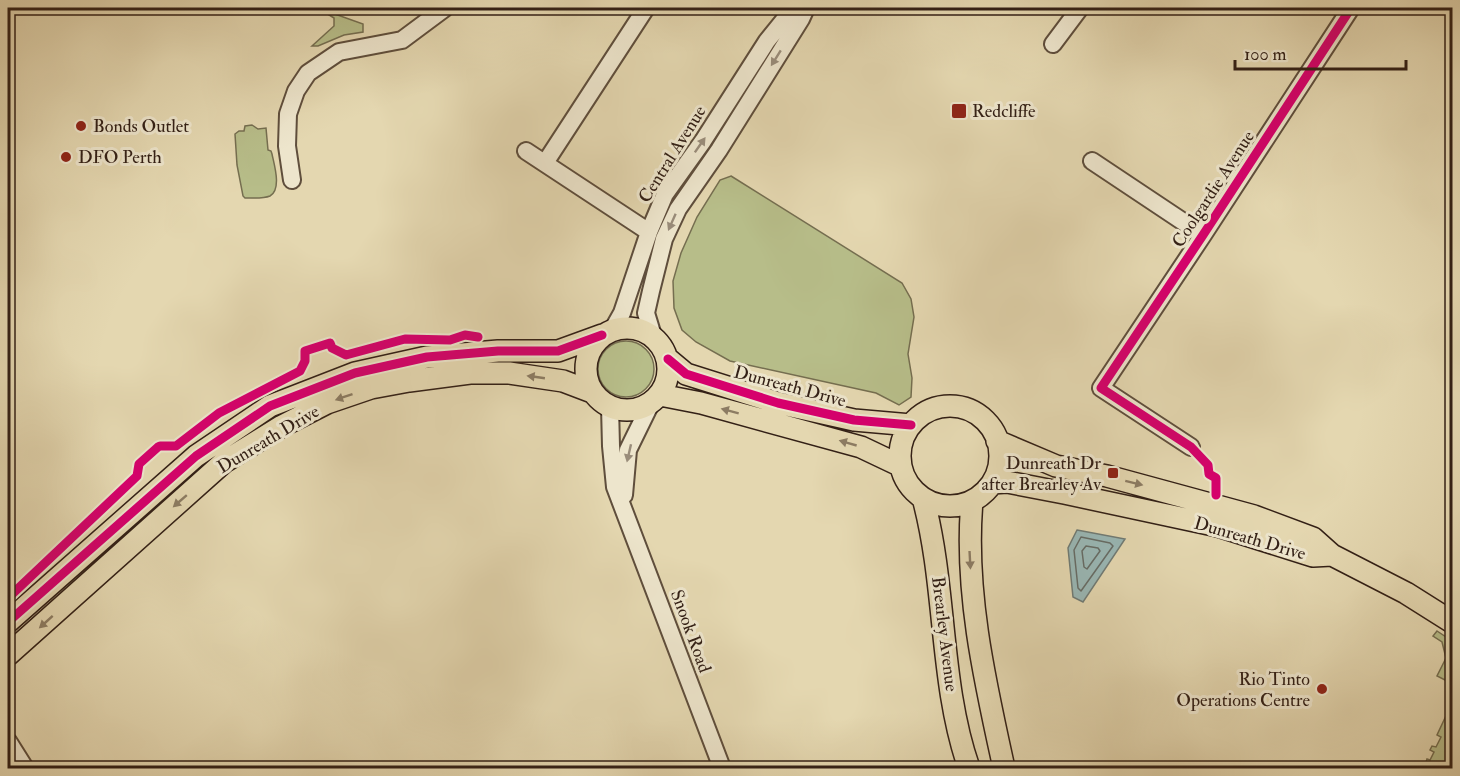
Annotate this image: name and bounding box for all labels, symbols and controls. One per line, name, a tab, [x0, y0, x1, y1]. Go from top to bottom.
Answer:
scale bar	[1235, 33, 1406, 71]
text: 100 m	[1244, 43, 1287, 66]
one-way arrow	[771, 50, 782, 66]
place label: Redcliffe	[972, 100, 1036, 123]
street label: Central Avenue	[633, 101, 712, 207]
marker: Redcliffe	[950, 102, 968, 120]
place label: Bonds Outlet	[93, 115, 189, 138]
marker: Bonds Outlet	[74, 119, 88, 133]
street label: Coolgardie Avenue	[1167, 126, 1260, 252]
one-way arrow	[694, 137, 706, 153]
place label: DFO Perth	[78, 146, 162, 169]
marker: DFO Perth	[59, 150, 73, 164]
one-way arrow	[667, 214, 677, 232]
street label: Dunreath Drive	[731, 360, 849, 413]
one-way arrow	[527, 372, 546, 381]
one-way arrow	[335, 393, 353, 403]
street label: Dunreath Drive	[213, 400, 324, 479]
one-way arrow	[721, 406, 739, 415]
one-way arrow	[839, 438, 857, 447]
one-way arrow	[623, 444, 633, 462]
place label: Dunreath Dr after Brearley Av	[981, 452, 1101, 496]
marker: Dunreath Dr after Brearley Av	[1106, 466, 1120, 480]
one-way arrow	[1125, 479, 1143, 488]
one-way arrow	[173, 494, 188, 507]
street label: Dunreath Drive	[1191, 512, 1309, 566]
one-way arrow	[966, 550, 975, 569]
street label: Brearley Avenue	[926, 575, 963, 693]
street label: Snook Road	[665, 587, 716, 676]
one-way arrow	[39, 615, 54, 628]
place label: Rio Tinto Operations Centre	[1176, 668, 1310, 712]
marker: Rio Tinto Operations Centre	[1315, 682, 1329, 696]

